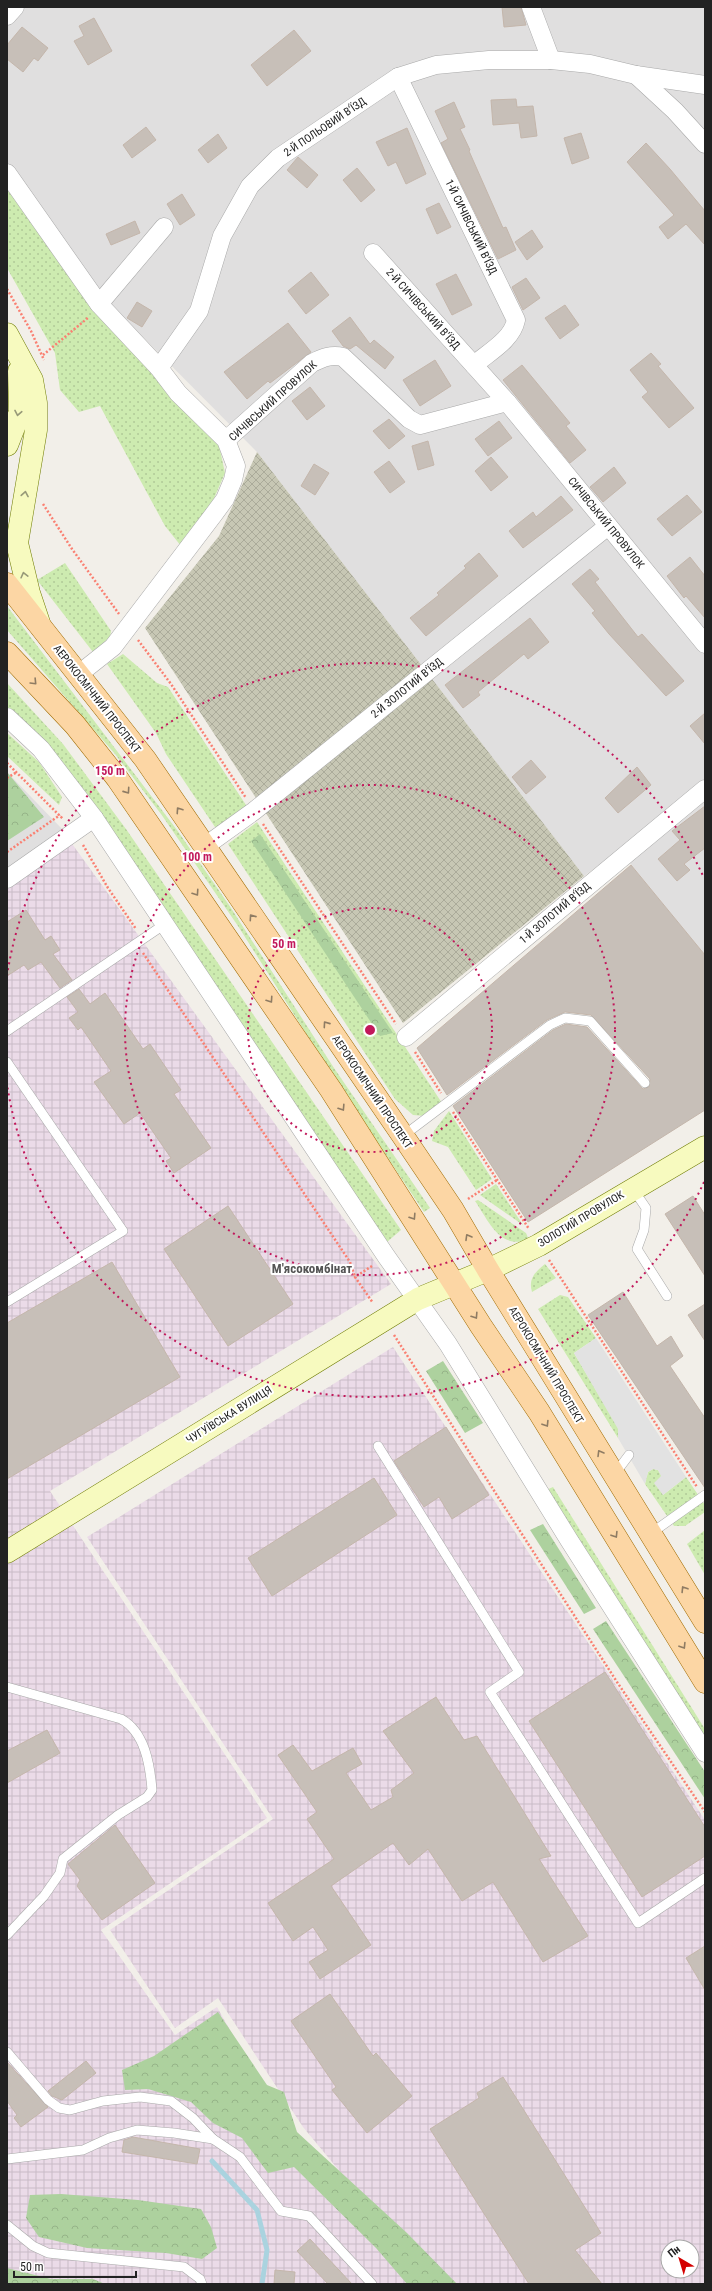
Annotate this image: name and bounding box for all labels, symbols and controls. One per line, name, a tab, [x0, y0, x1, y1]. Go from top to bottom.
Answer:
street label: 2-Й ПОЛЬОВИЙ В’ЇЗД	[281, 95, 369, 159]
street label: 1-Й СИЧІВСЬКИЙ В’ЇЗД	[442, 177, 500, 277]
street label: 2-Й СИЧІВСЬКИЙ В’ЇЗД	[383, 266, 463, 352]
street label: СИЧІВСЬКИЙ ПРОВУЛОК	[226, 358, 320, 444]
one-way arrow	[15, 410, 23, 416]
street label: СИЧІВСЬКИЙ ПРОВУЛОК	[565, 475, 647, 572]
one-way arrow	[20, 490, 29, 497]
one-way arrow	[20, 572, 29, 579]
street label: АЕРОКОСМІЧНИЙ ПРОСПЕКТ	[51, 642, 143, 756]
street label: 2-Й ЗОЛОТИЙ В’ЇЗД	[368, 655, 446, 721]
one-way arrow	[29, 677, 36, 685]
text: 150 m	[95, 764, 125, 778]
one-way arrow	[122, 787, 129, 794]
one-way arrow	[177, 807, 184, 814]
text: 100 m	[182, 850, 212, 864]
street label: 1-Й ЗОЛОТИЙ В’ЇЗД	[517, 880, 593, 946]
one-way arrow	[191, 889, 199, 896]
one-way arrow	[249, 914, 257, 921]
text: 50 m	[272, 937, 296, 951]
one-way arrow	[265, 996, 273, 1003]
one-way arrow	[323, 1021, 331, 1028]
centre of rings	[363, 1023, 377, 1037]
street label: АЕРОКОСМІЧНИЙ ПРОСПЕКТ	[329, 1033, 415, 1151]
one-way arrow	[338, 1104, 345, 1111]
street label: ЗОЛОТИЙ ПРОВУЛОК	[536, 1188, 627, 1250]
one-way arrow	[408, 1213, 415, 1220]
one-way arrow	[465, 1234, 472, 1241]
district label: М'ясокомбінат	[272, 1261, 352, 1276]
street label: АЕРОКОСМІЧНИЙ ПРОСПЕКТ	[506, 1304, 586, 1426]
one-way arrow	[470, 1312, 477, 1319]
street label: ЧУГУЇВСЬКА ВУЛИЦЯ	[184, 1383, 274, 1447]
one-way arrow	[542, 1420, 549, 1427]
one-way arrow	[597, 1450, 605, 1457]
one-way arrow	[610, 1531, 617, 1538]
one-way arrow	[682, 1586, 689, 1593]
one-way arrow	[678, 1642, 686, 1649]
north arrow	[660, 2239, 700, 2279]
text: Пн	[665, 2243, 683, 2260]
scale bar	[14, 2253, 136, 2279]
text: 50 m	[20, 2260, 44, 2274]

